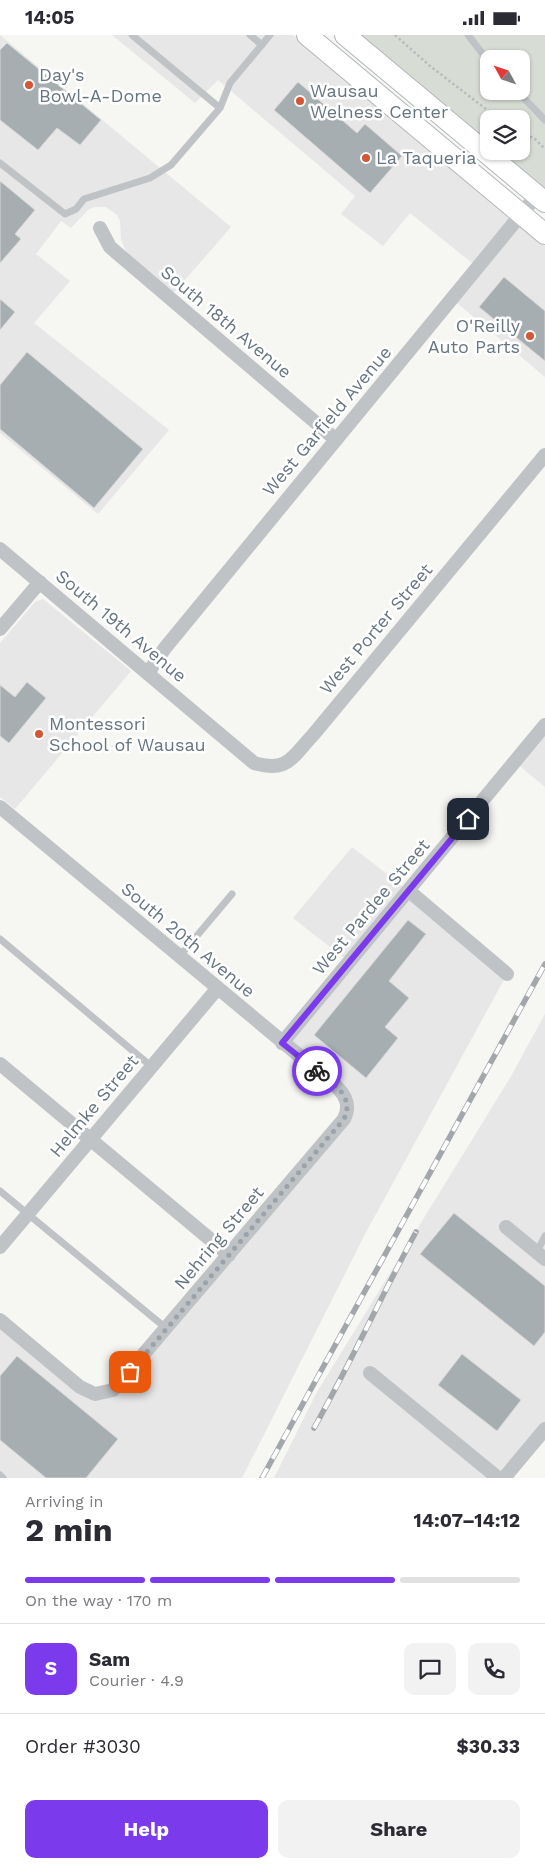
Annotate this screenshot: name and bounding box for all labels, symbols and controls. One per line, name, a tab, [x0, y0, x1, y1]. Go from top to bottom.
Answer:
text: 14:05	[25, 6, 74, 29]
north arrow	[480, 50, 530, 100]
map controls	[480, 50, 530, 160]
place label: Day's Bowl-A-Dome	[39, 64, 162, 106]
marker: Day's Bowl-A-Dome	[23, 79, 35, 91]
place label: Wausau Welness Center	[310, 80, 448, 122]
marker: Wausau Welness Center	[294, 95, 306, 107]
button: layers	[480, 110, 530, 160]
place label: La Taqueria	[376, 147, 477, 168]
marker: La Taqueria	[360, 152, 372, 164]
street label: South 18th Avenue	[157, 261, 296, 382]
place label: O'Reilly Auto Parts	[428, 315, 521, 357]
marker: O'Reilly Auto Parts	[524, 330, 536, 342]
street label: West Garfield Avenue	[258, 342, 395, 500]
street label: West Porter Street	[315, 559, 437, 698]
street label: South 19th Avenue	[52, 565, 191, 686]
place label: Montessori School of Wausau	[49, 713, 206, 755]
marker: Montessori School of Wausau	[33, 728, 45, 740]
pin	[447, 798, 489, 840]
icon: home	[454, 805, 482, 833]
street label: West Pardee Street	[308, 834, 434, 979]
street label: South 20th Avenue	[117, 878, 259, 1002]
courier	[292, 1046, 342, 1096]
street label: Helmke Street	[45, 1050, 143, 1161]
icon: bike	[303, 1057, 331, 1085]
street label: Nehring Street	[170, 1182, 268, 1293]
pin	[109, 1351, 151, 1393]
icon: bag	[116, 1358, 144, 1386]
text: Arriving in	[25, 1492, 103, 1511]
text: 14:07–14:12	[414, 1509, 520, 1532]
text: 2 min	[25, 1511, 113, 1549]
text: On the way · 170 m	[25, 1591, 172, 1610]
button: chat	[404, 1643, 456, 1695]
button: phone	[468, 1643, 520, 1695]
text: Sam	[89, 1648, 130, 1671]
text: S	[45, 1657, 57, 1680]
text: Courier · 4.9	[89, 1671, 184, 1690]
text: Order #3030	[25, 1735, 141, 1758]
text: $30.33	[456, 1735, 520, 1758]
button: Help	[25, 1800, 268, 1858]
button: Share	[278, 1800, 520, 1858]

